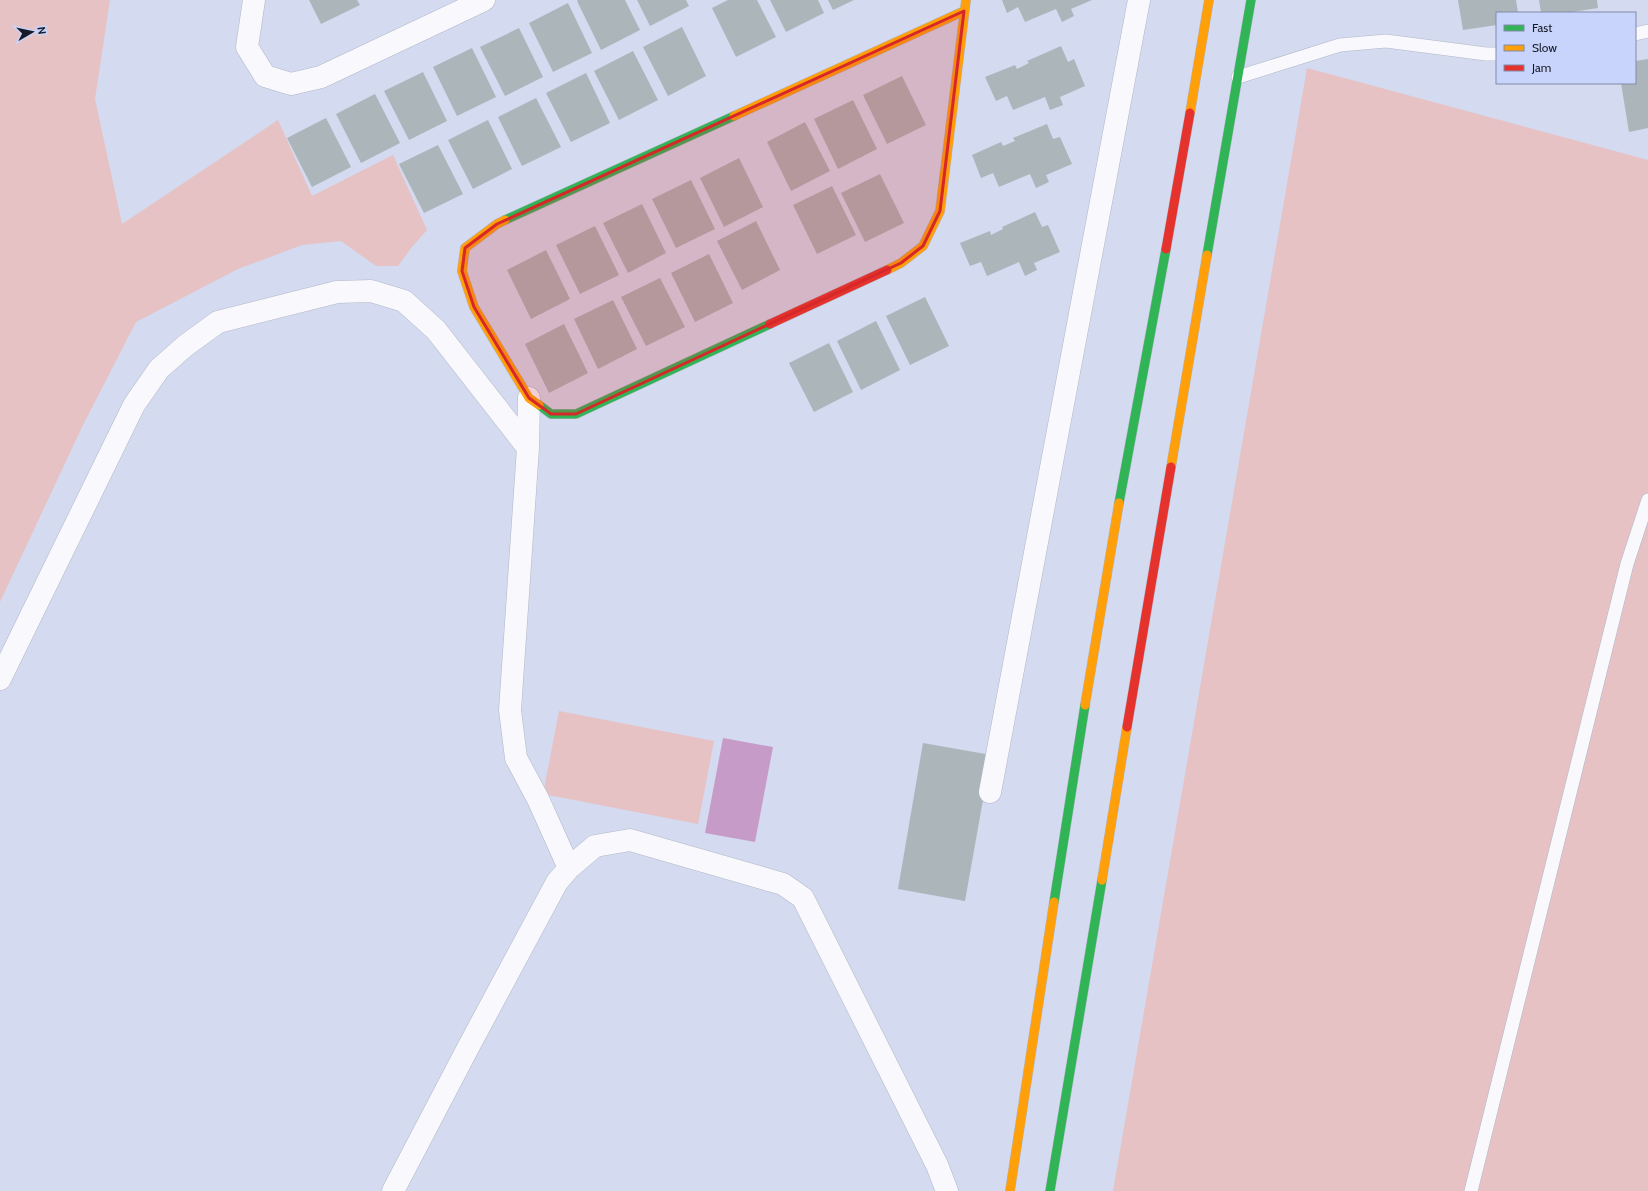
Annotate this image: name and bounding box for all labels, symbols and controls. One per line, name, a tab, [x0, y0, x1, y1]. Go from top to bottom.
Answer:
north arrow	[12, 12, 52, 52]
legend	[1496, 12, 1636, 84]
text: Fast	[1532, 20, 1552, 35]
text: N	[34, 25, 49, 35]
text: Slow	[1532, 40, 1557, 55]
text: Jam	[1531, 60, 1551, 75]

